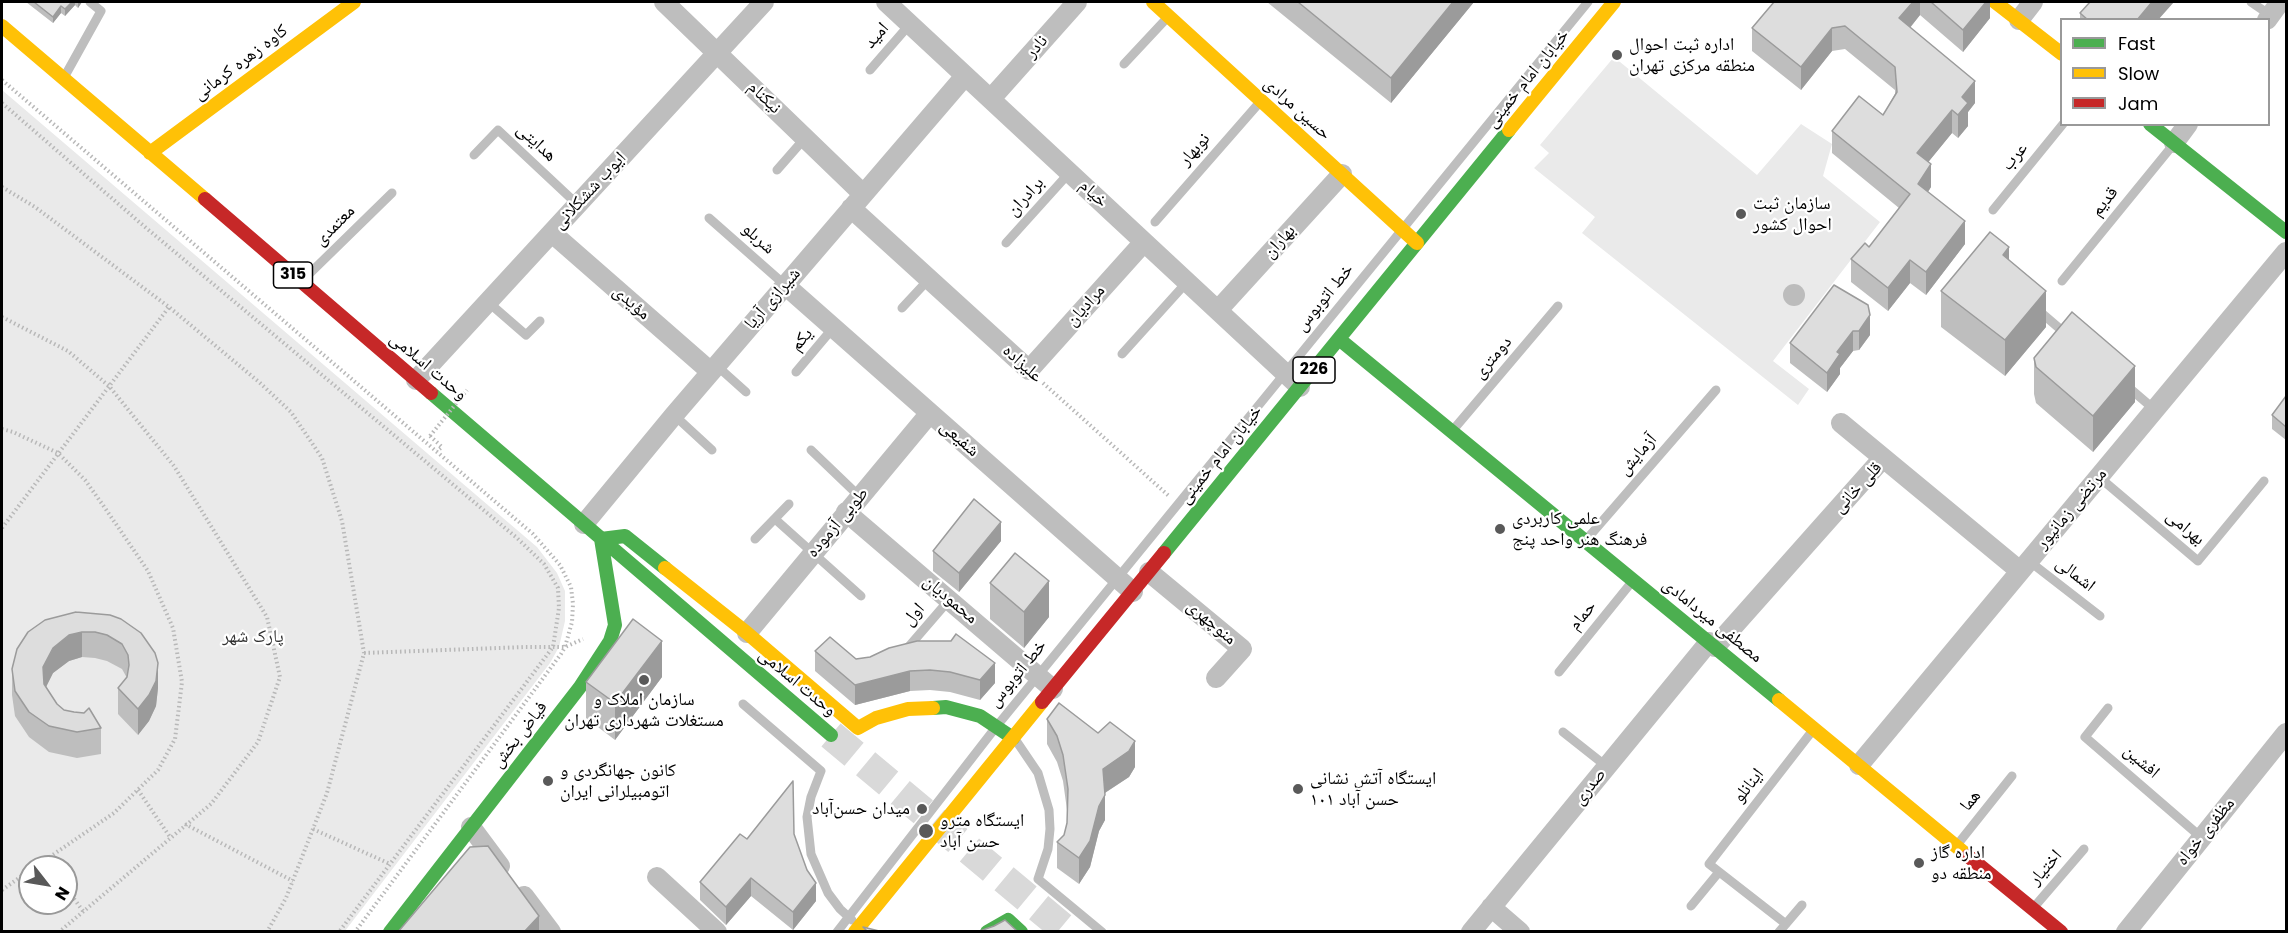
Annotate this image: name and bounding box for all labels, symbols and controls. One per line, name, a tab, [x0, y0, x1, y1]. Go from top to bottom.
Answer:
legend	[2060, 18, 2270, 126]
street label: امید	[860, 19, 894, 53]
street label: کاوه زهره کرمانی	[189, 20, 293, 106]
street label: خیابان امام خمینی	[1482, 25, 1574, 133]
street label: نادر	[1021, 31, 1053, 63]
text: Fast	[2118, 31, 2155, 56]
place label: اداره ثبت احوال منطقه مركزی تهران	[1629, 34, 1755, 76]
marker: اداره ثبت احوال منطقه مركزی تهران	[1610, 48, 1624, 62]
text: Slow	[2118, 61, 2159, 86]
street label: حسین مرادی	[1259, 73, 1335, 145]
street label: نیکنام	[743, 77, 785, 119]
text: Jam	[2118, 91, 2158, 116]
street label: هدایتی	[511, 119, 561, 167]
street label: نوبهار	[1175, 129, 1215, 171]
street label: عرب	[1997, 138, 2033, 176]
street label: ایوب ششکلانی	[549, 148, 631, 234]
street label: برادران	[1003, 173, 1049, 221]
street label: خیام	[1074, 175, 1112, 213]
street label: قدیم	[2087, 183, 2123, 221]
place label: سازمان ثبت احوال کشور	[1753, 193, 1832, 236]
street label: معتمدی	[310, 201, 360, 251]
marker: سازمان ثبت احوال کشور	[1734, 207, 1748, 221]
street label: شربلو	[737, 219, 779, 259]
street label: بهاران	[1259, 221, 1301, 263]
street label: خط اتوبوس	[1291, 260, 1359, 336]
road number: 315	[274, 262, 312, 288]
street label: شیرازی آریا	[740, 264, 806, 334]
street label: مؤیدی	[608, 281, 654, 325]
street label: مرادیان	[1062, 281, 1110, 331]
street label: یکم	[786, 324, 818, 356]
street label: وحدت اسلامی	[385, 328, 471, 406]
street label: دومتری	[1469, 332, 1517, 384]
street label: علیزاده	[998, 340, 1046, 388]
road number: 226	[1293, 357, 1335, 383]
street label: خیابان امام خمینی	[1175, 401, 1267, 509]
street label: شفیعی	[935, 416, 983, 462]
street label: آزمایش	[1614, 430, 1662, 480]
street label: قلی خانی	[1829, 458, 1887, 518]
street label: مرتضی زمانپور	[2032, 464, 2112, 554]
street label: طوبی آزموده	[802, 483, 874, 563]
street label: بهرامی	[2161, 506, 2209, 550]
place label: علمی کاربردی فرهنگ هنر واحد پنج	[1512, 508, 1647, 550]
marker: علمی کاربردی فرهنگ هنر واحد پنج	[1493, 522, 1507, 536]
street label: اشمالی	[2051, 553, 2099, 597]
street label: محمودیان	[918, 571, 982, 629]
street label: مصطفی میردامادی	[1658, 574, 1766, 668]
street label: منوچهری	[1182, 596, 1240, 650]
street label: حمام	[1564, 597, 1602, 635]
street label: اول	[898, 599, 930, 631]
park label: پارک شهر	[222, 626, 284, 648]
street label: خط اتوبوس	[984, 636, 1052, 712]
street label: وحدت اسلامی	[754, 644, 840, 722]
marker: سازمان املاک و مستغلات شهرداری تهران	[637, 673, 651, 687]
place label: سازمان املاک و مستغلات شهرداری تهران	[564, 689, 724, 732]
street label: فیاض بخش	[487, 697, 553, 773]
street label: افشین	[2119, 740, 2163, 784]
place label: کانون جهانگردی و اتومبیلرانی ایران	[560, 760, 676, 802]
street label: صدری	[1569, 764, 1611, 810]
street label: اینانلو	[1729, 764, 1769, 808]
place label: ایستگاه آتش نشانی ۱۰۱ حسن آباد	[1310, 768, 1436, 810]
marker: کانون جهانگردی و اتومبیلرانی ایران	[541, 774, 555, 788]
marker: ایستگاه آتش نشانی ۱۰۱ حسن آباد	[1291, 782, 1305, 796]
street label: هما	[1956, 786, 1986, 816]
street label: مظفری خواه	[2172, 794, 2240, 870]
place label: میدان حسن‌آباد	[812, 798, 910, 820]
marker: میدان حسن‌آباد	[915, 802, 929, 816]
place label: ایستگاه مترو حسن آباد	[940, 810, 1024, 852]
marker: ایستگاه مترو حسن آباد	[917, 822, 935, 840]
place label: اداره گاز منطقه دو	[1931, 842, 1992, 884]
street label: اختیار	[2025, 846, 2067, 890]
north arrow	[18, 855, 78, 915]
marker: اداره گاز منطقه دو	[1912, 856, 1926, 870]
text: N	[49, 882, 75, 905]

